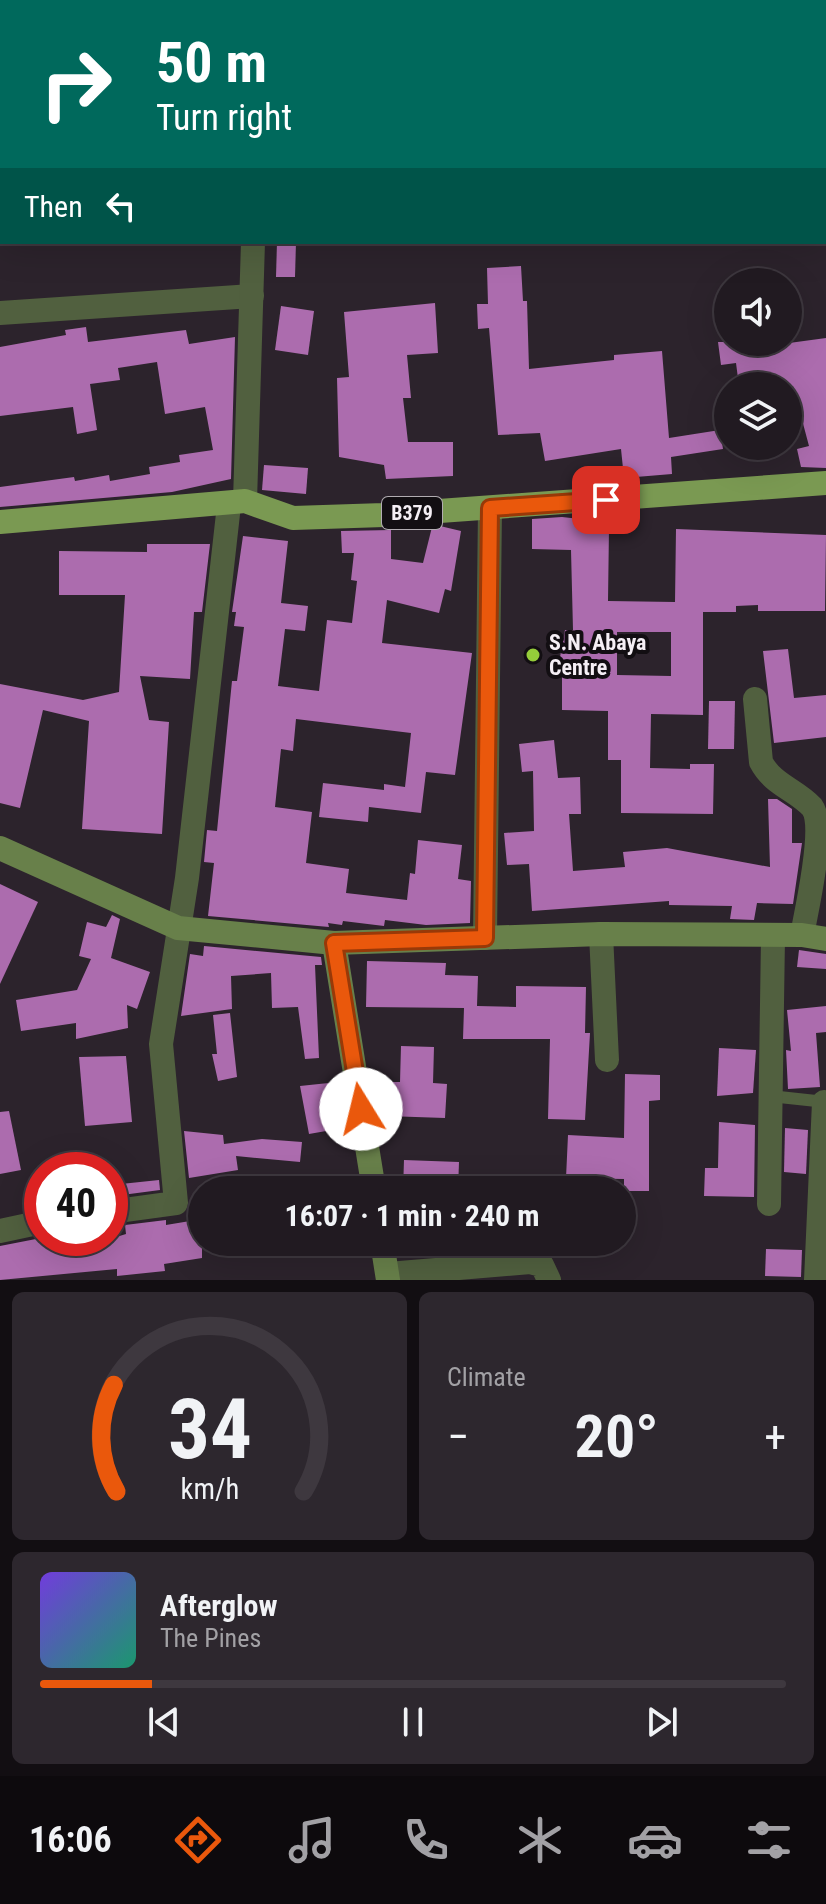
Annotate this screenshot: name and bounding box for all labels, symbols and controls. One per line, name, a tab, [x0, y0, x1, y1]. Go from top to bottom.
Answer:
text: 50 m	[156, 30, 267, 96]
icon: right	[24, 32, 128, 136]
text: Turn right	[156, 97, 292, 139]
icon: left	[99, 184, 143, 228]
text: Then	[24, 189, 83, 224]
map controls	[714, 268, 802, 460]
button: sound	[714, 268, 802, 356]
button: layers	[714, 372, 802, 460]
pin	[572, 466, 640, 534]
icon: arrive	[584, 478, 628, 522]
road number: B379	[382, 497, 442, 529]
place label: S.N. Abaya Centre	[549, 630, 646, 680]
marker: S.N. Abaya Centre	[524, 646, 542, 664]
position arrow	[319, 1067, 403, 1151]
speed limit sign: 40	[24, 1152, 128, 1256]
text: 16:07 · 1 min · 240 m	[285, 1198, 539, 1233]
text: Climate	[447, 1362, 526, 1392]
text: 34	[167, 1381, 252, 1478]
text: 20°	[575, 1401, 659, 1472]
text: −	[447, 1411, 469, 1463]
text: +	[764, 1411, 786, 1463]
text: km/h	[180, 1472, 239, 1506]
text: Afterglow	[160, 1588, 278, 1623]
text: The Pines	[160, 1623, 261, 1653]
icon: previous	[142, 1700, 186, 1744]
icon: pause	[391, 1700, 435, 1744]
icon: next	[640, 1700, 684, 1744]
icon: directions	[170, 1812, 226, 1868]
icon: music	[284, 1812, 340, 1868]
icon: phone	[398, 1812, 454, 1868]
icon: climate	[512, 1812, 568, 1868]
icon: car	[627, 1812, 683, 1868]
icon: filters	[741, 1812, 797, 1868]
text: 16:06	[29, 1819, 112, 1861]

